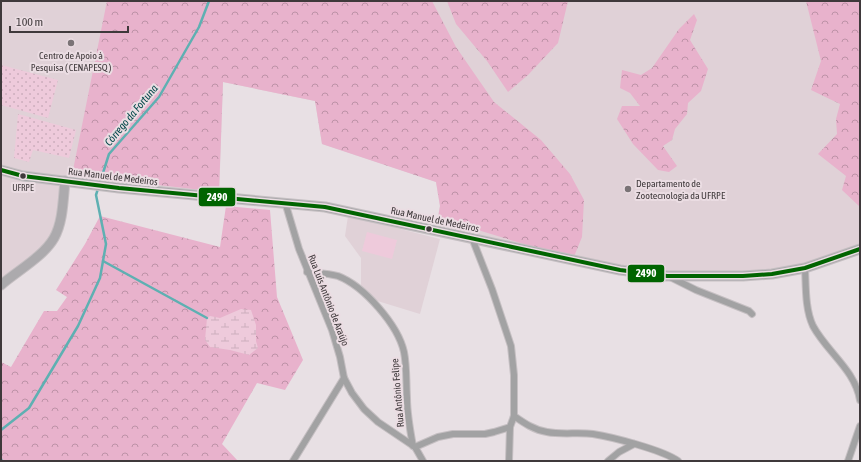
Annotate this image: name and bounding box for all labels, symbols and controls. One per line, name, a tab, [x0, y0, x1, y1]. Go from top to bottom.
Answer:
scale bar	[10, 8, 128, 34]
text: 100 m	[16, 15, 43, 29]
marker: Centro de Apoio à Pesquisa ( CENAPESQ )	[66, 38, 76, 48]
place label: Centro de Apoio à Pesquisa ( CENAPESQ )	[31, 50, 111, 73]
water label: Córrego da Fortuna	[102, 82, 160, 148]
street label: Rua Manuel de Medeiros	[68, 166, 159, 187]
marker: UFRPE	[18, 171, 28, 181]
place label: Departamento de Zootecnologia da UFRPE	[636, 178, 726, 201]
place label: UFRPE	[12, 183, 34, 193]
marker: Departamento de Zootecnologia da UFRPE	[623, 184, 633, 194]
line badge: 2490	[198, 187, 236, 207]
text: 2490	[207, 191, 227, 203]
street label: Rua Manuel de Medeiros	[390, 205, 481, 234]
unlabelled marker	[424, 224, 434, 234]
street label: Rua Luís Antônio de Araújo	[306, 253, 351, 348]
line badge: 2490	[627, 264, 665, 283]
text: 2490	[636, 267, 656, 279]
street label: Rua Antônio Felipe	[389, 358, 406, 428]

